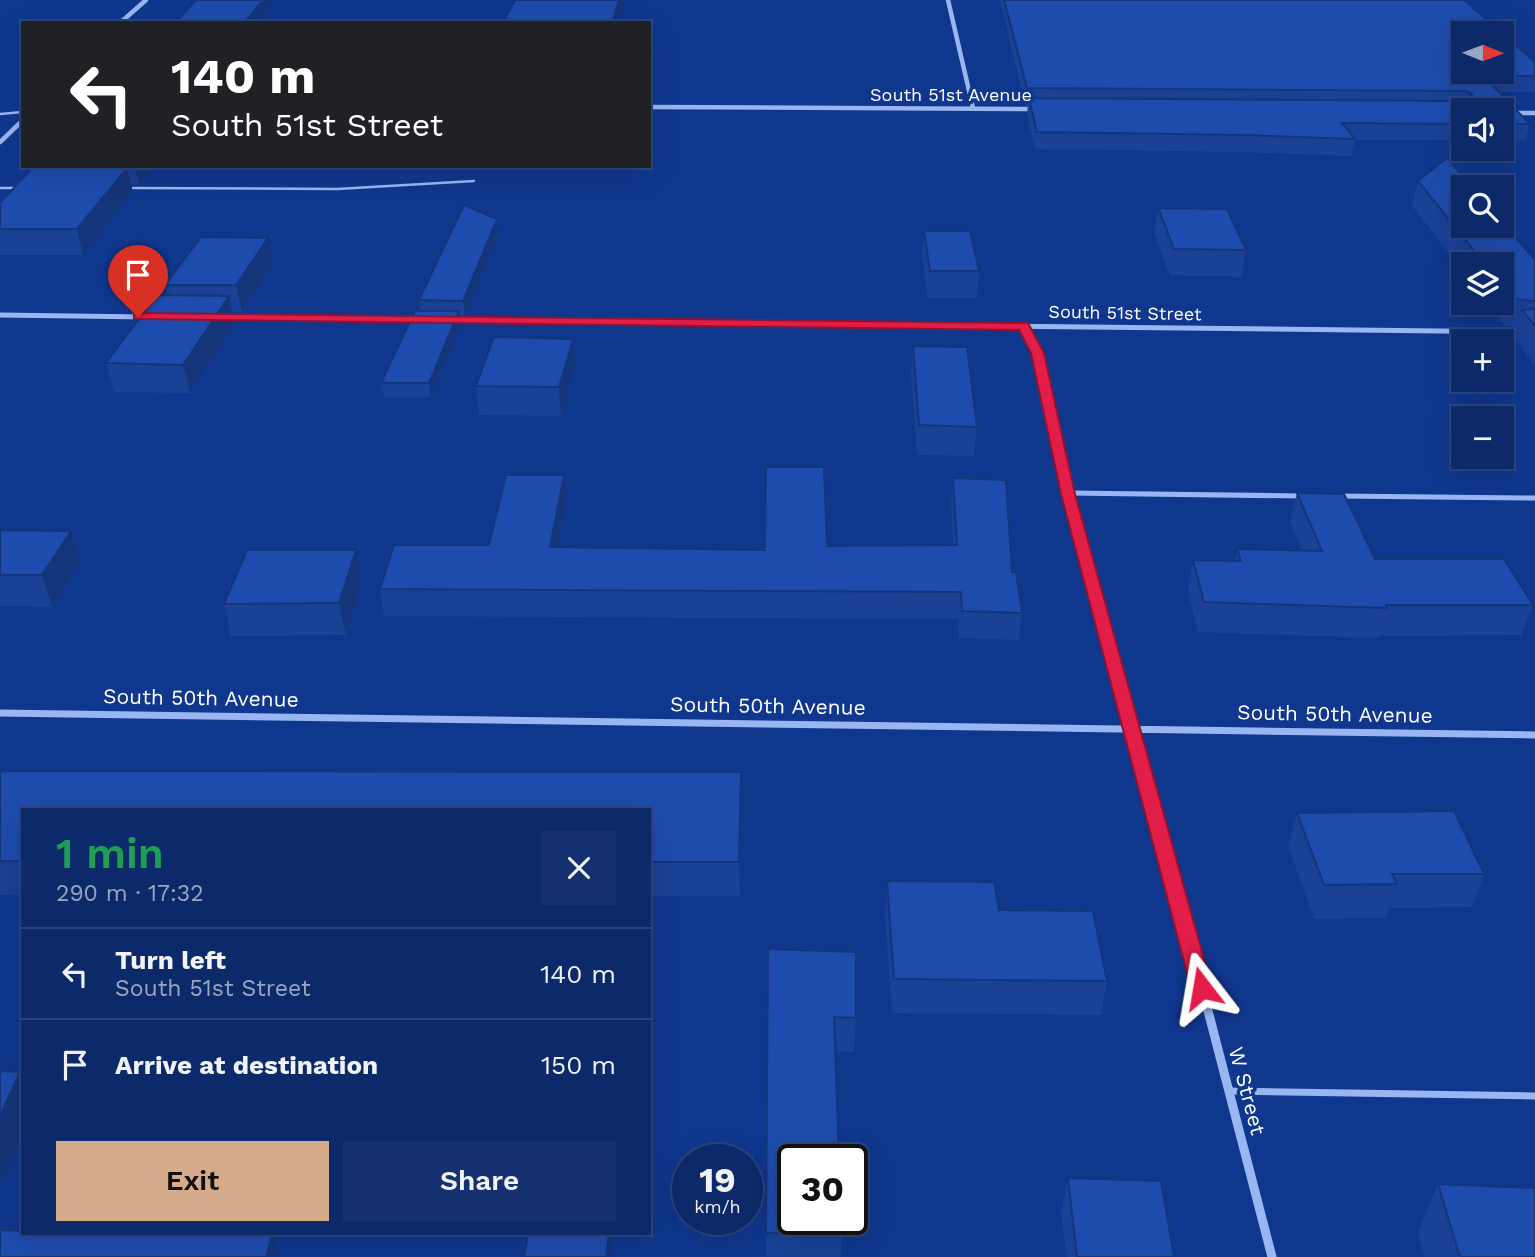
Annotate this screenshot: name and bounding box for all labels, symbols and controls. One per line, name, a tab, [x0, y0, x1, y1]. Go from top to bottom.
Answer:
north arrow	[1451, 21, 1514, 84]
map controls	[1451, 21, 1514, 469]
text: 140 m	[171, 47, 315, 105]
icon: left	[56, 49, 147, 140]
street label: South 51st Avenue	[870, 84, 1032, 105]
button: sound	[1451, 98, 1514, 161]
text: South 51st Street	[171, 106, 443, 144]
button: search	[1451, 175, 1514, 238]
pin	[108, 245, 168, 317]
button: layers	[1451, 252, 1514, 315]
icon: arrive	[119, 256, 157, 294]
street label: South 51st Street	[1048, 301, 1202, 324]
button: +	[1451, 329, 1514, 392]
button: −	[1451, 406, 1514, 469]
street label: South 50th Avenue	[103, 683, 299, 712]
street label: South 50th Avenue	[670, 691, 866, 720]
street label: South 50th Avenue	[1237, 699, 1433, 728]
text: 1 min	[56, 829, 164, 878]
button: close	[542, 831, 616, 905]
text: 290 m · 17:32	[56, 880, 204, 907]
text: Turn left	[115, 945, 226, 975]
position arrow	[1165, 951, 1239, 1025]
icon: left	[56, 955, 94, 993]
text: 140 m	[540, 959, 616, 989]
text: South 51st Street	[115, 975, 311, 1002]
street label: W Street	[1224, 1044, 1271, 1138]
icon: arrive	[56, 1046, 94, 1084]
text: Arrive at destination	[115, 1050, 378, 1080]
text: 150 m	[541, 1050, 616, 1080]
button: Exit	[56, 1141, 329, 1221]
button: Share	[343, 1141, 616, 1221]
speed limit sign: 30	[777, 1144, 868, 1235]
text: 19	[699, 1159, 736, 1201]
text: km/h	[694, 1196, 741, 1217]

